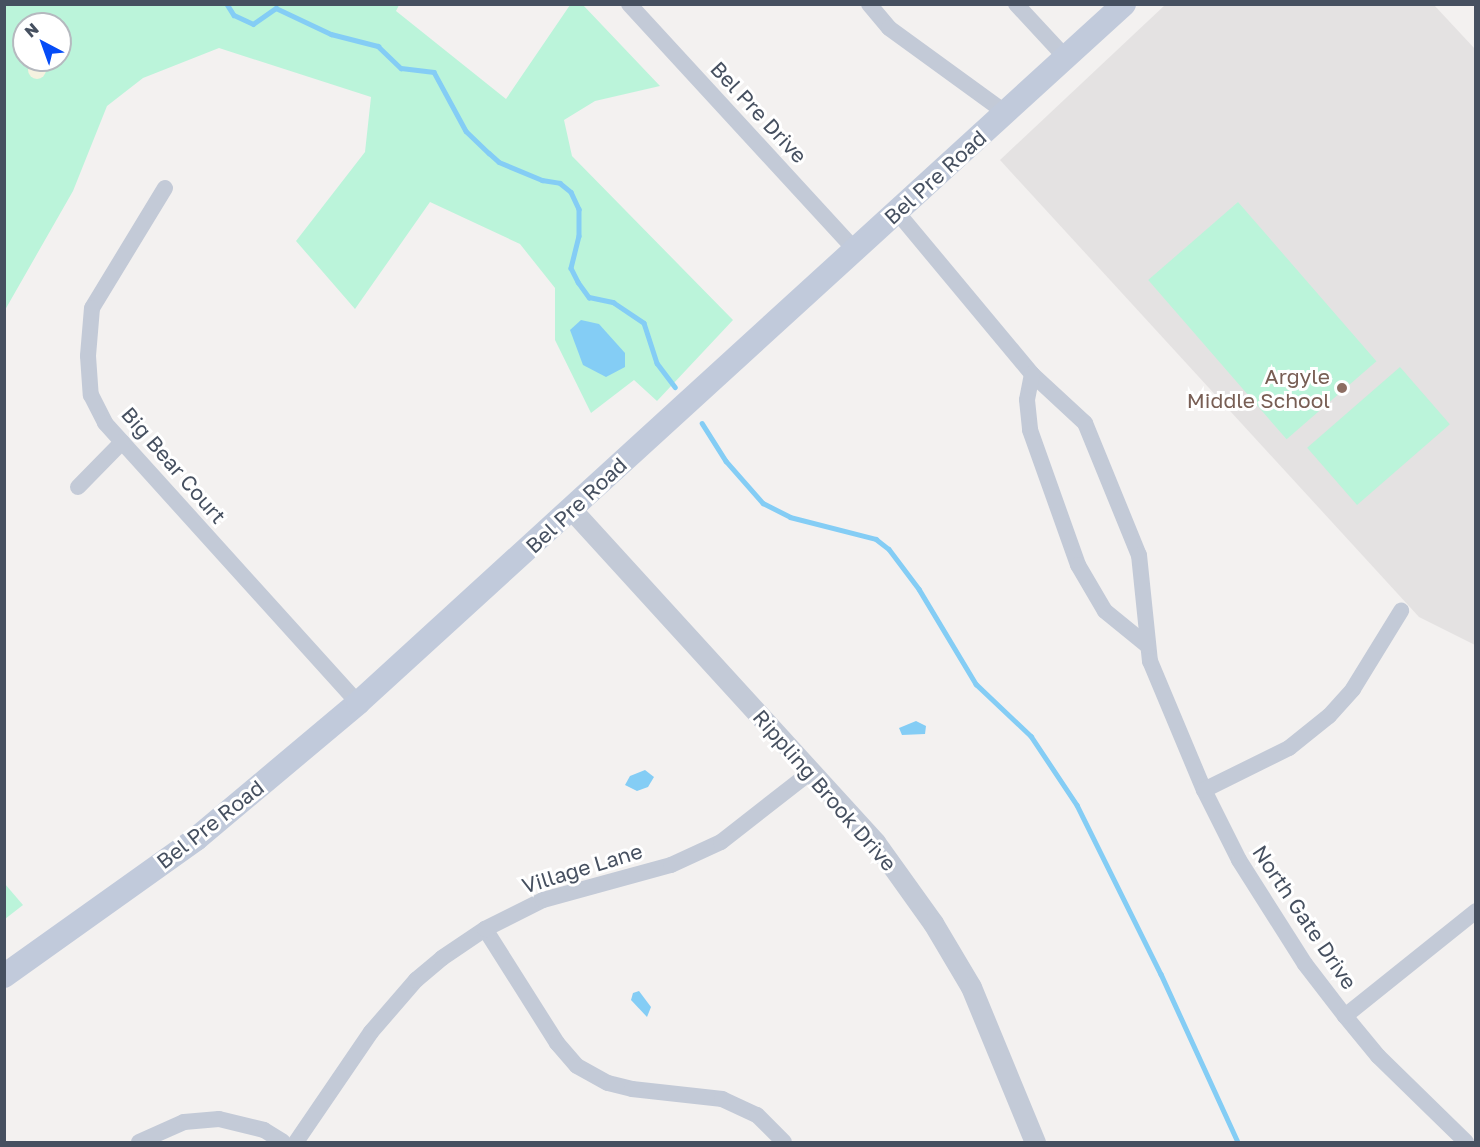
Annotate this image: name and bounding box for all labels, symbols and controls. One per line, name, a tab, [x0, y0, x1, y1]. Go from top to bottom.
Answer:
north arrow	[12, 12, 72, 72]
text: N	[20, 18, 43, 41]
street label: Bel Pre Drive	[706, 56, 812, 168]
street label: Bel Pre Road	[879, 125, 991, 229]
place label: Argyle Middle School	[1187, 363, 1330, 413]
marker: Argyle Middle School	[1335, 381, 1349, 395]
street label: Big Bear Court	[117, 402, 231, 528]
street label: Bel Pre Road	[520, 452, 632, 558]
street label: Rippling Brook Drive	[748, 704, 902, 876]
street label: Bel Pre Road	[151, 774, 269, 874]
street label: Village Lane	[519, 838, 645, 898]
street label: North Gate Drive	[1248, 840, 1362, 994]

